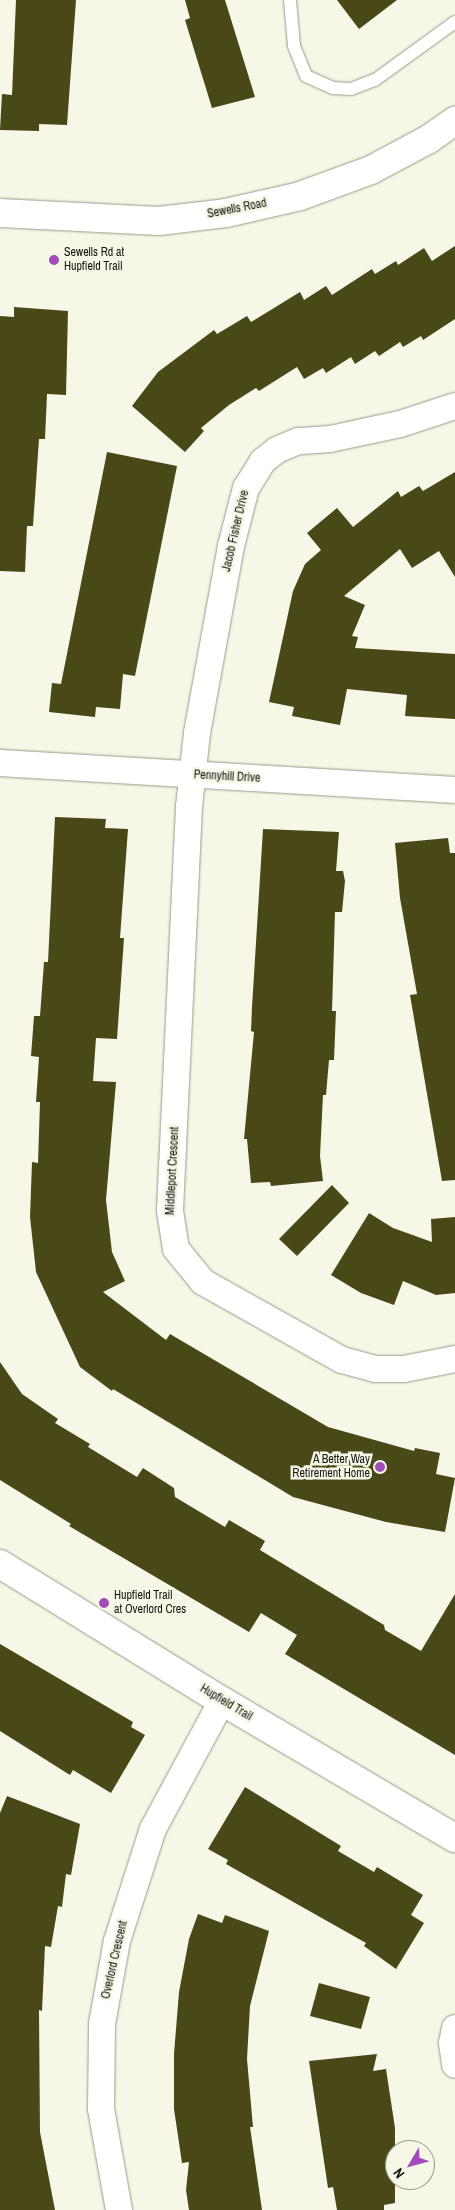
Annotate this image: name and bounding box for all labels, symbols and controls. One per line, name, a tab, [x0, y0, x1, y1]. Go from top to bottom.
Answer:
street label: Sewells Road	[206, 196, 268, 222]
place label: Sewells Rd at Hupfield Trail	[64, 246, 124, 274]
marker: Sewells Rd at Hupfield Trail	[48, 254, 60, 266]
street label: Jacob Fisher Drive	[220, 489, 252, 573]
street label: Pennyhill Drive	[193, 768, 261, 786]
street label: Middleport Crescent	[163, 1126, 183, 1216]
place label: A Better Way Retirement Home	[292, 1453, 370, 1481]
marker: A Better Way Retirement Home	[374, 1461, 386, 1473]
place label: Hupfield Trail at Overlord Cres	[114, 1589, 186, 1617]
marker: Hupfield Trail at Overlord Cres	[98, 1597, 110, 1609]
street label: Hupfield Trail	[197, 1682, 255, 1724]
street label: Overlord Crescent	[99, 1919, 131, 2001]
north arrow	[385, 2140, 435, 2190]
text: N	[389, 2165, 409, 2182]

